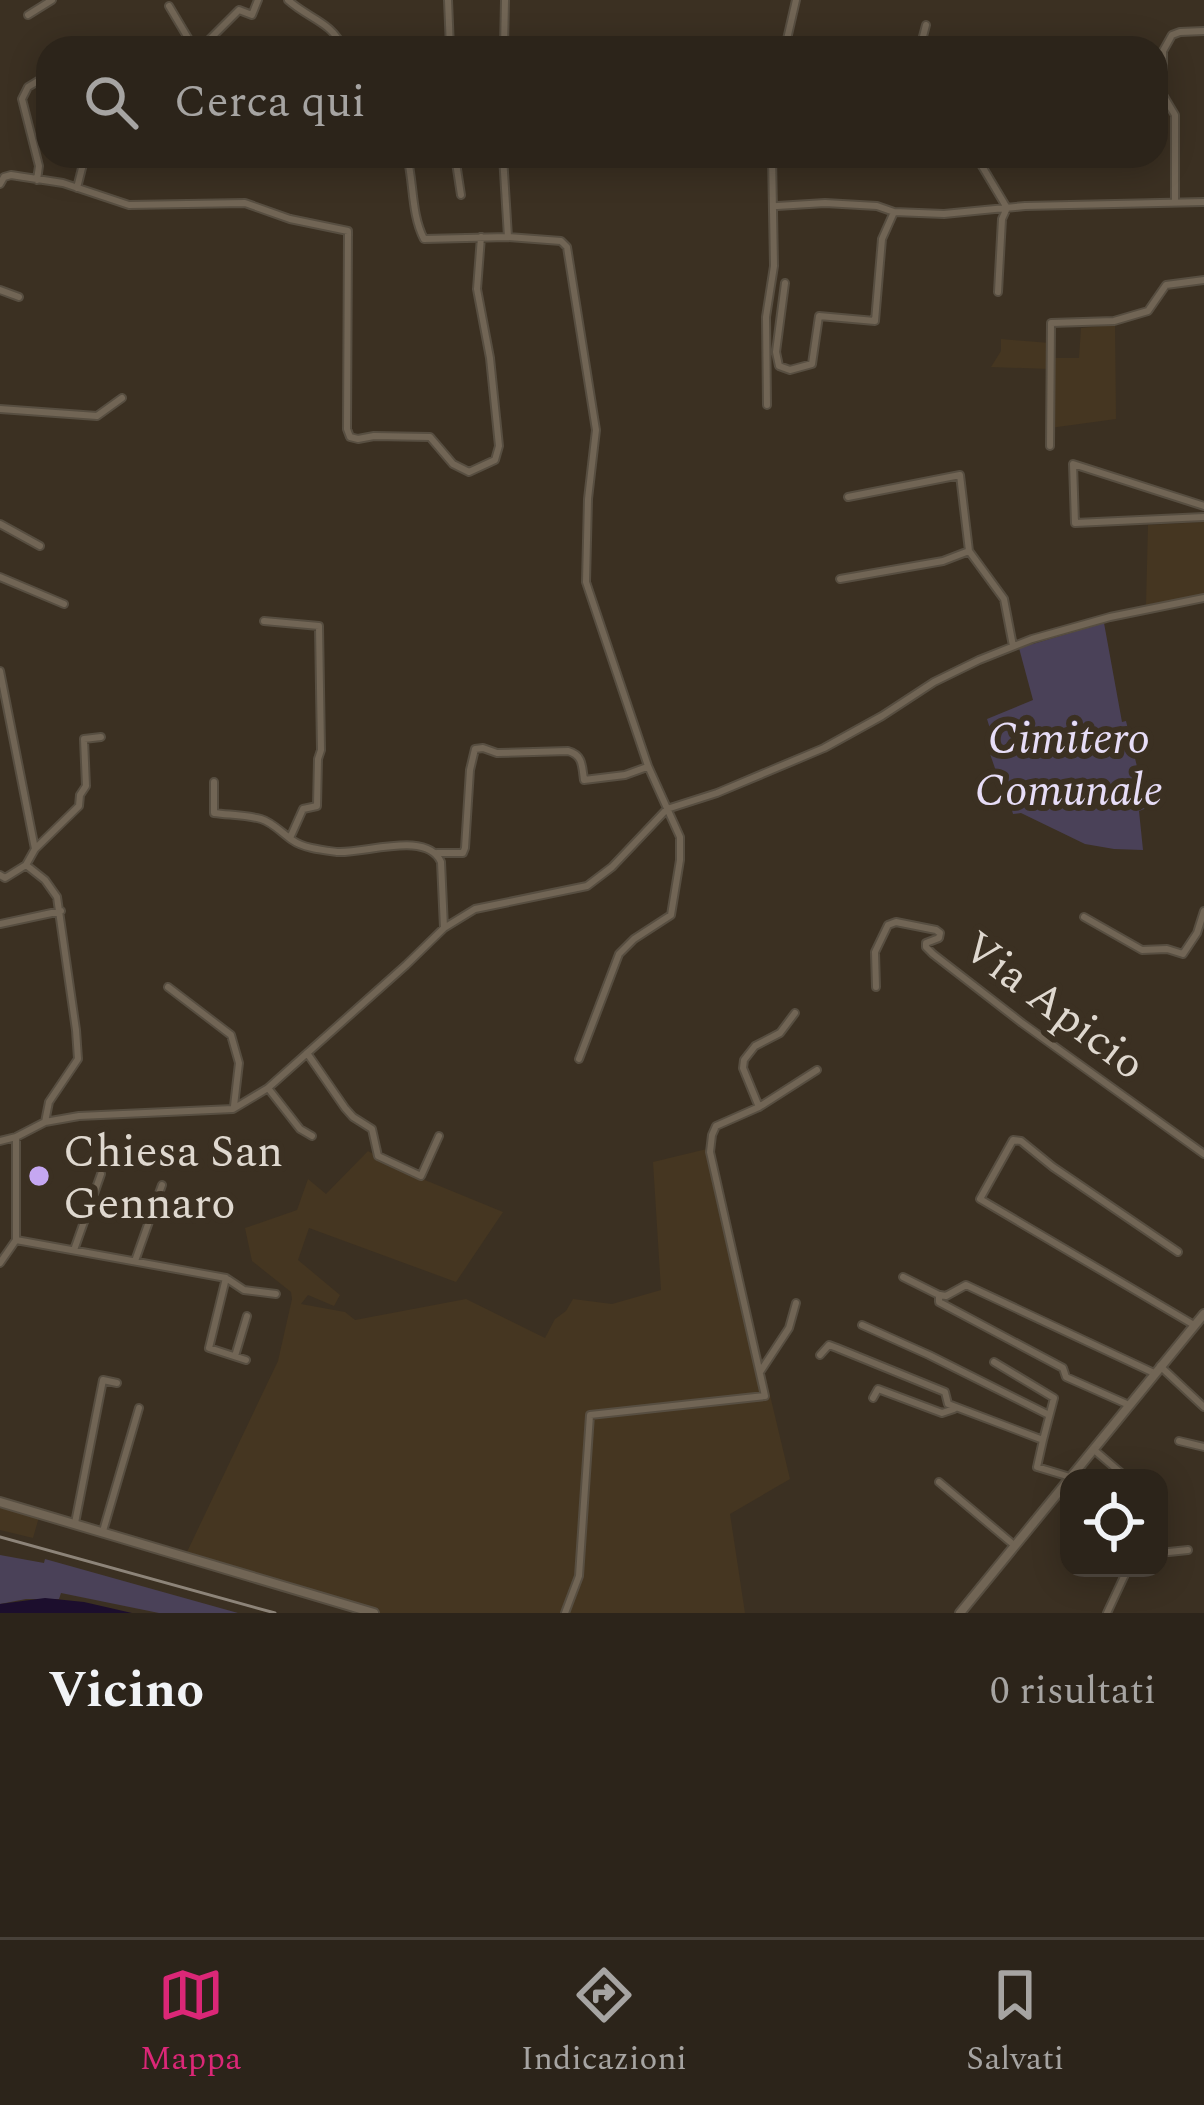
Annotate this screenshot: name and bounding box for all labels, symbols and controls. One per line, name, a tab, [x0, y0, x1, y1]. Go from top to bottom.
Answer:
search box	[36, 36, 1168, 168]
text: Cerca qui	[174, 68, 366, 137]
icon: search	[78, 69, 144, 135]
park label: Cimitero Comunale	[975, 705, 1163, 826]
street label: Via Apicio	[947, 914, 1160, 1098]
place label: Chiesa San Gennaro	[63, 1118, 283, 1239]
marker: Chiesa San Gennaro	[26, 1163, 52, 1189]
map controls	[1060, 1469, 1168, 1577]
button: locate	[1060, 1469, 1168, 1577]
text: Vicino	[48, 1652, 204, 1730]
text: 0 risultati	[990, 1662, 1156, 1721]
tab: Mappa	[140, 1962, 241, 2084]
tab: Indicazioni	[521, 1962, 687, 2084]
tab: Salvati	[966, 1962, 1064, 2084]

